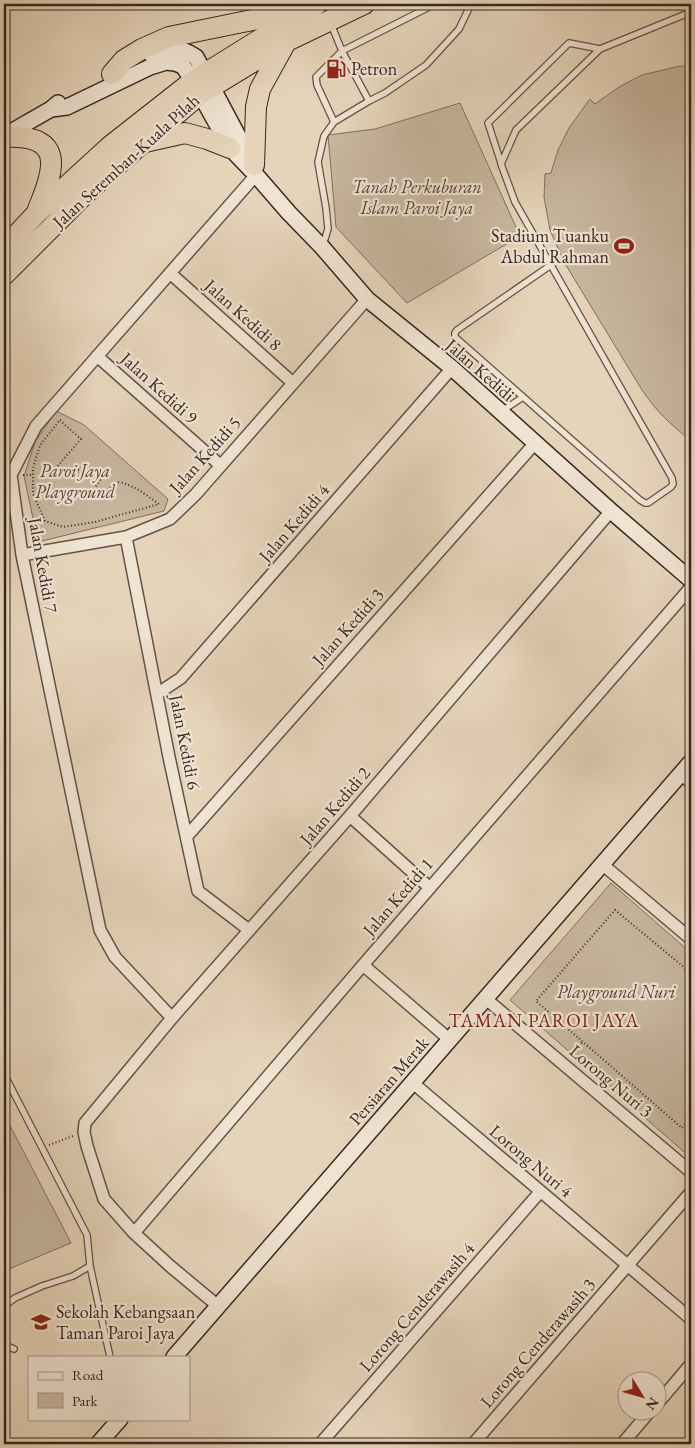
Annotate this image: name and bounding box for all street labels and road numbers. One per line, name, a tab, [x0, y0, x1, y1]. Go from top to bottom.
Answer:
street label: Jalan Seremban-Kuala Pilah	[46, 89, 204, 234]
street label: Jalan Kedidi 8	[198, 273, 287, 355]
street label: Jalan Kedidi	[440, 332, 520, 406]
street label: Jalan Kedidi 9	[114, 346, 203, 429]
street label: Jalan Kedidi 5	[163, 411, 245, 500]
street label: Jalan Kedidi 4	[252, 479, 334, 568]
street label: Jalan Kedidi 7	[23, 514, 63, 615]
street label: Jalan Kedidi 3	[306, 583, 388, 672]
street label: Jalan Kedidi 6	[165, 690, 206, 792]
street label: Jalan Kedidi 2	[293, 762, 375, 851]
street label: Jalan Kedidi 1	[356, 853, 438, 942]
street label: Persiaran Merak	[344, 1031, 434, 1130]
street label: Lorong Nuri 3	[565, 1039, 658, 1122]
street label: Lorong Nuri 4	[485, 1119, 578, 1202]
street label: Lorong Cenderawasih 4	[354, 1237, 480, 1376]
street label: Lorong Cenderawasih 3	[475, 1273, 600, 1412]

